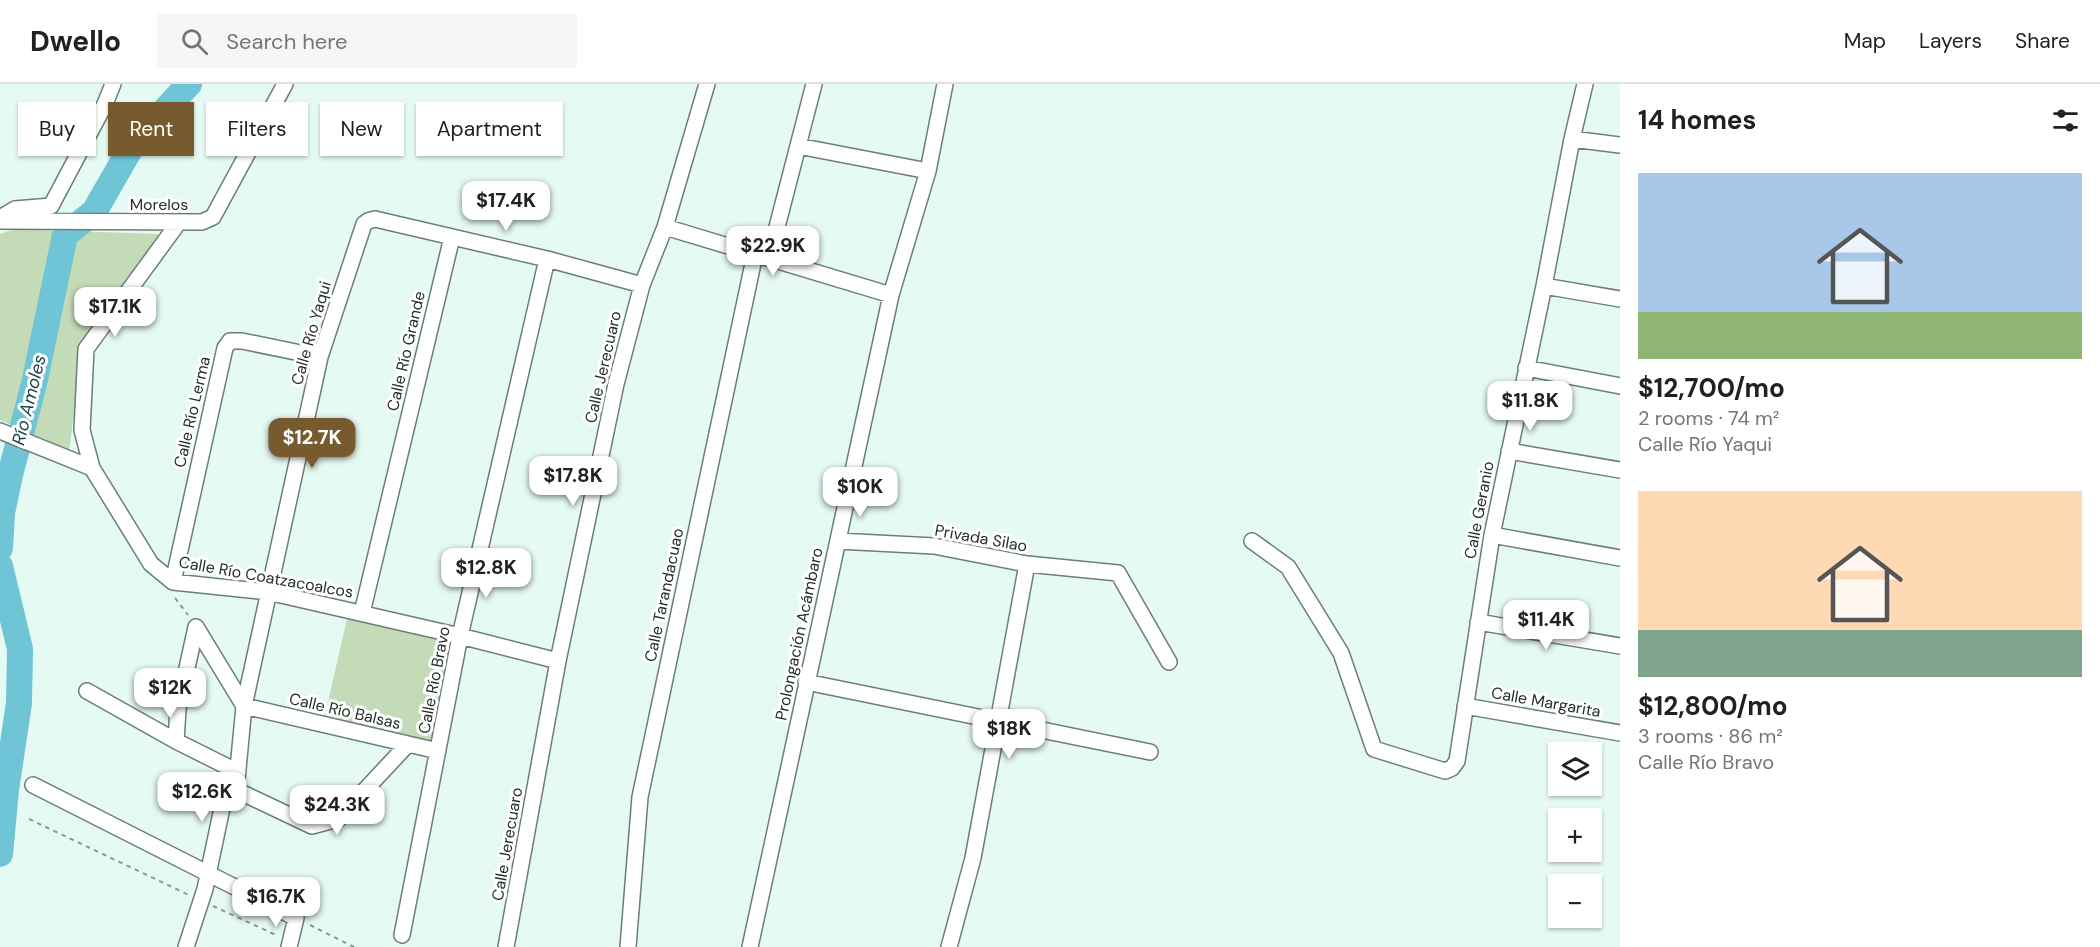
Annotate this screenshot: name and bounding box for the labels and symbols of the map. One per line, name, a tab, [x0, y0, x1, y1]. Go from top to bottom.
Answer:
pin: $17.4K	[457, 181, 555, 232]
street label: Morelos	[130, 194, 188, 215]
pin: $22.9K	[724, 226, 822, 277]
street label: Calle Río Yaqui	[286, 279, 336, 387]
pin: $17.1K	[66, 287, 164, 338]
street label: Calle Río Grande	[382, 289, 430, 413]
street label: Calle Jerecuaro	[580, 309, 626, 425]
water label: Río Amoles	[6, 352, 52, 448]
street label: Calle Río Lerma	[169, 354, 215, 470]
pin: $11.8K	[1481, 381, 1579, 432]
pin: $12.7K	[263, 418, 361, 469]
pin: $17.8K	[524, 456, 622, 507]
street label: Calle Geranio	[1459, 459, 1499, 561]
pin: $10K	[824, 467, 896, 518]
street label: Privada Silao	[933, 520, 1029, 556]
street label: Calle Tarandacuao	[640, 526, 688, 664]
street label: Prolongación Acámbaro	[770, 546, 828, 722]
pin: $12.8K	[437, 548, 535, 599]
street label: Calle Río Coatzacoalcos	[177, 551, 355, 603]
pin: $11.4K	[1497, 600, 1595, 651]
street label: Calle Río Bravo	[413, 625, 455, 735]
pin: $12K	[134, 668, 206, 719]
street label: Calle Margarita	[1490, 682, 1602, 722]
street label: Calle Río Balsas	[287, 688, 403, 734]
pin: $18K	[973, 709, 1045, 760]
pin: $12.6K	[153, 772, 251, 823]
pin: $24.3K	[288, 785, 386, 836]
street label: Calle Jerecuaro	[487, 786, 527, 902]
pin: $16.7K	[227, 877, 325, 928]

